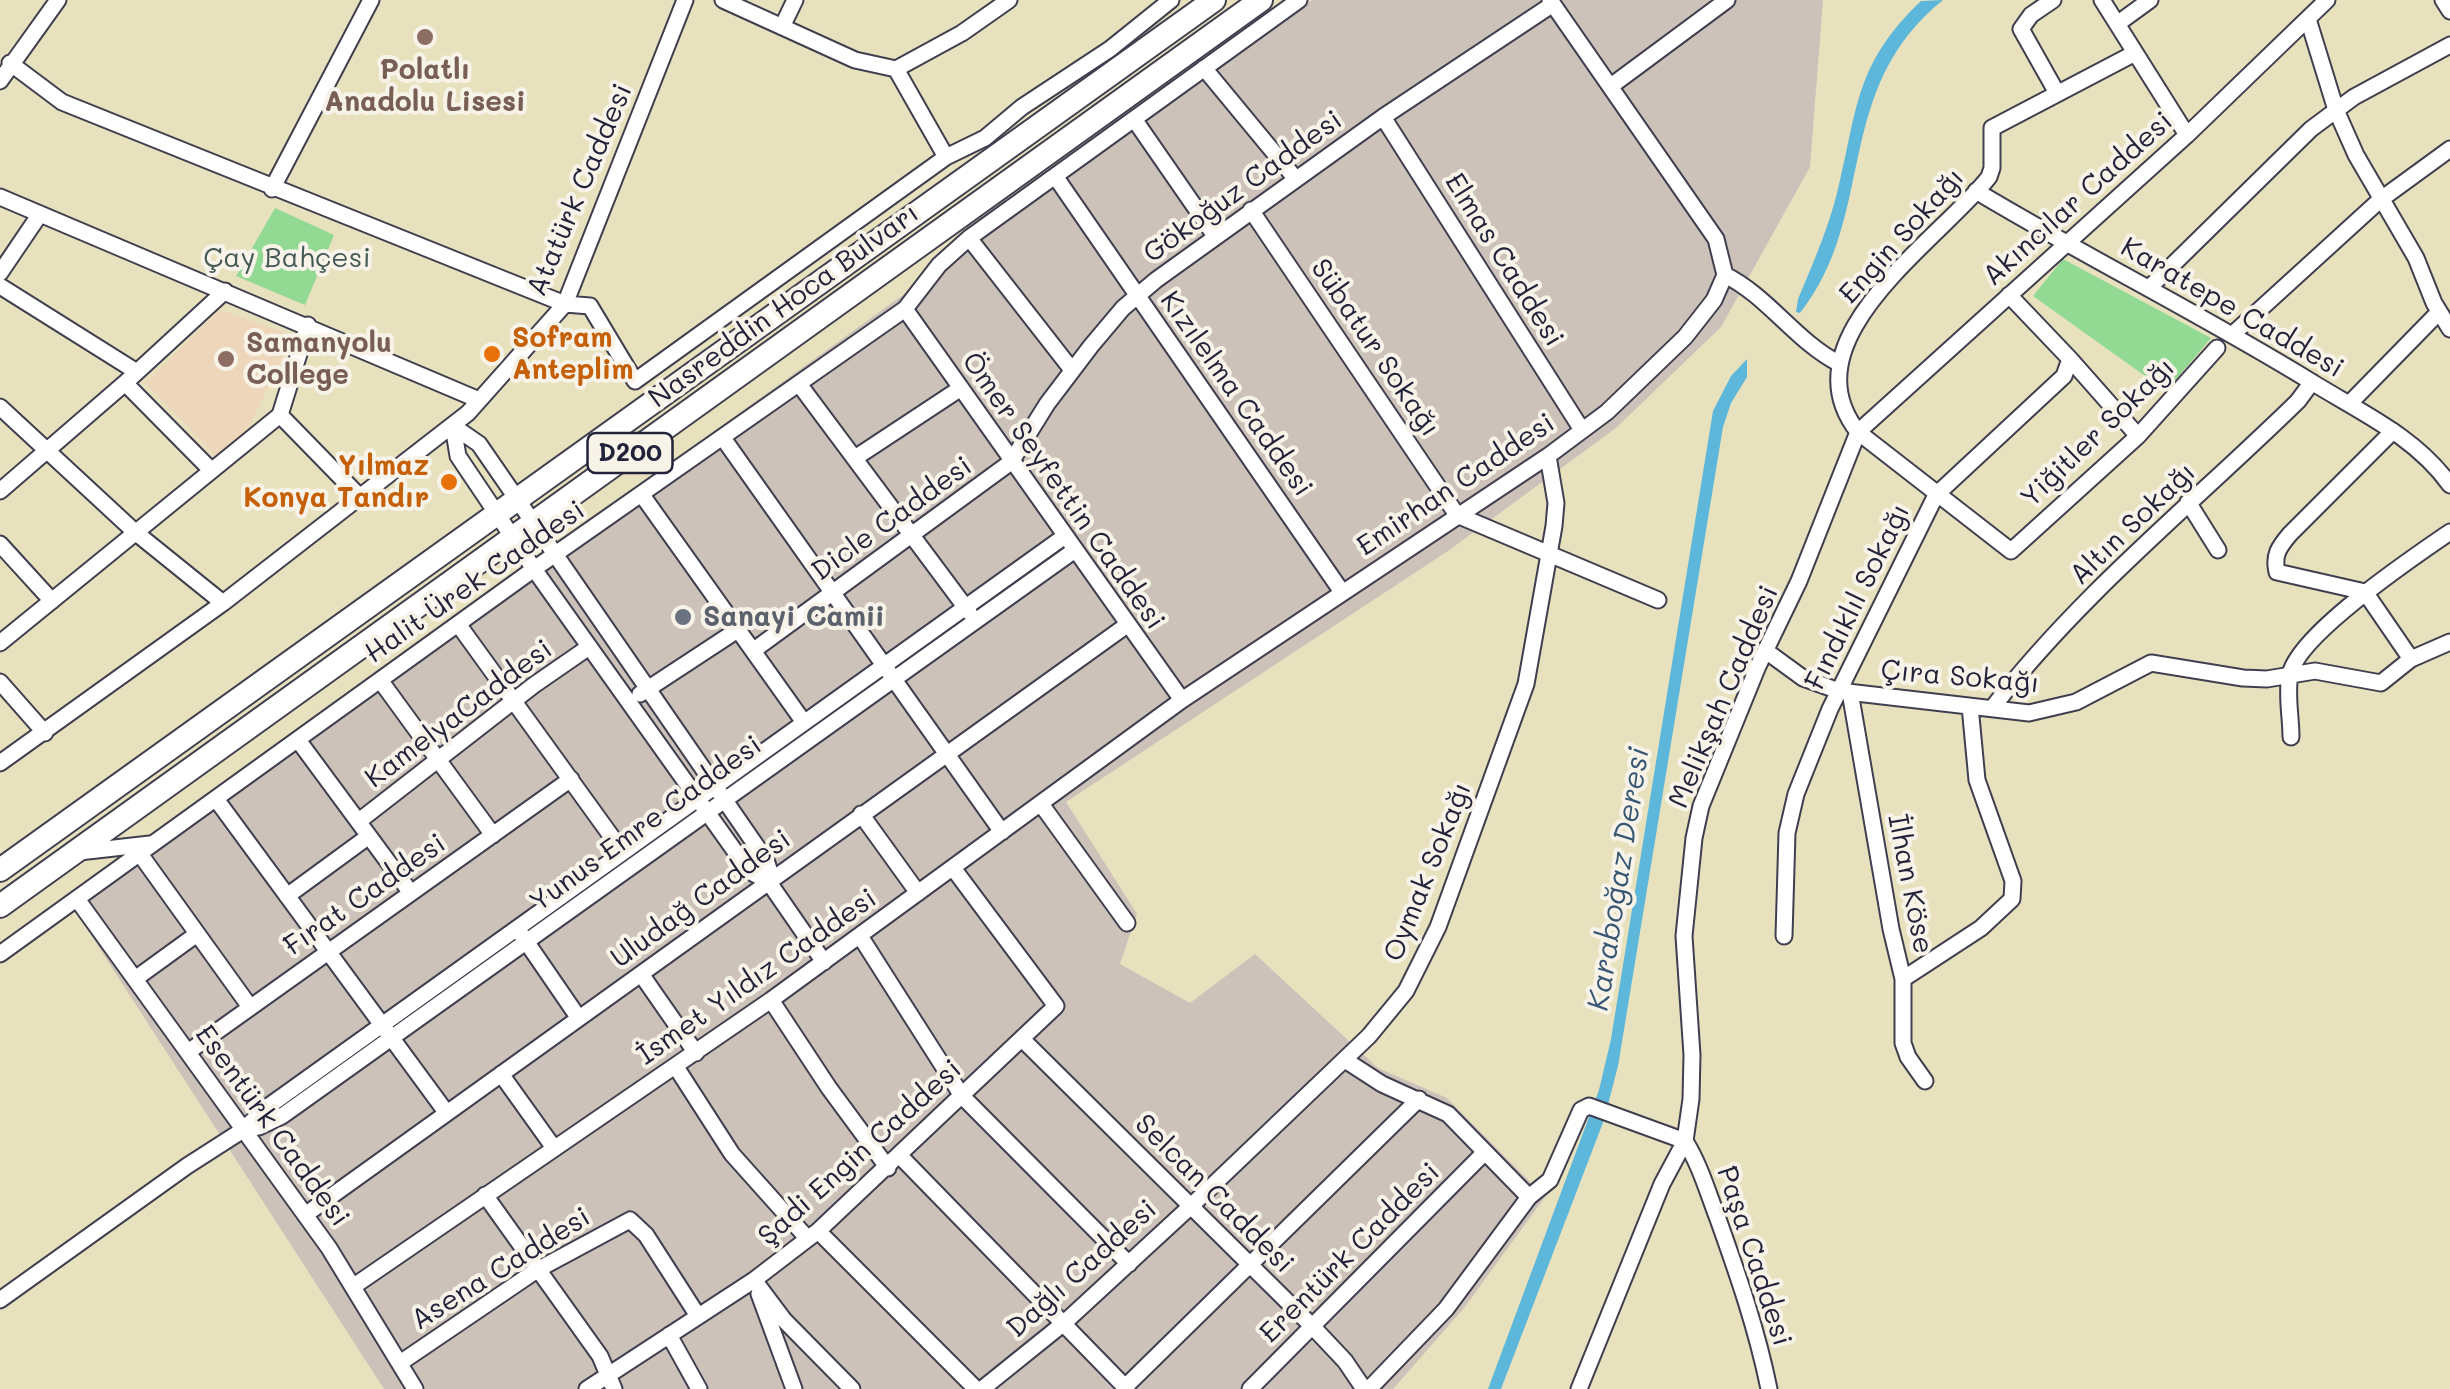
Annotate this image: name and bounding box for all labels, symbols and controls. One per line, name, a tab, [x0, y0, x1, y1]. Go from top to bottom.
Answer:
marker: Polatlı Anadolu Lisesi	[414, 26, 436, 48]
place label: Polatlı Anadolu Lisesi	[324, 53, 526, 119]
street label: Atatürk Caddesi	[520, 79, 640, 301]
street label: Gökoğuz Caddesi	[1137, 104, 1349, 270]
street label: Akıncılar Caddesi	[1976, 105, 2180, 293]
street label: Engin Sokağı	[1832, 161, 1972, 311]
street label: Elmas Caddesi	[1437, 167, 1571, 353]
street label: Nasreddin Hoca Bulvarı	[642, 197, 926, 415]
street label: Karatepe Caddesi	[2115, 231, 2349, 385]
park label: Çay Bahçesi	[203, 241, 371, 275]
street label: Sübatur Sokağı	[1303, 253, 1447, 443]
street label: Kızılelma Caddesi	[1153, 285, 1319, 503]
place label: Sofram Anteplim	[512, 321, 634, 387]
place label: Samanyolu College	[246, 326, 392, 392]
marker: Sofram Anteplim	[481, 343, 503, 365]
street label: Ömer Seyfettin Caddesi	[954, 346, 1172, 636]
marker: Samanyolu College	[215, 348, 237, 370]
street label: Yiğitler Sokağı	[2014, 351, 2182, 515]
street label: Emirhan Caddesi	[1351, 406, 1561, 564]
road number: D200	[588, 433, 672, 473]
place label: Yılmaz Konya Tandır	[243, 449, 429, 515]
street label: Dicle Caddesi	[805, 450, 979, 588]
street label: Altın Sokağı	[2063, 456, 2203, 592]
marker: Yılmaz Konya Tandır	[438, 471, 460, 493]
street label: Halit Ürek Caddesi	[359, 493, 591, 671]
street label: Fındıklıl Sokağı	[1798, 498, 1918, 696]
street label: Melikşah Caddesi	[1662, 581, 1786, 813]
place label: Sanayi Camii	[703, 600, 885, 634]
marker: Sanayi Camii	[672, 606, 694, 628]
street label: KamelyaCaddesi	[359, 633, 559, 795]
street label: Çıra Sokağı	[1879, 653, 2041, 701]
street label: Yunus Emre Caddesi	[524, 729, 768, 919]
water label: Karaboğaz Deresi	[1580, 745, 1658, 1013]
street label: Oymak Sokağı	[1377, 778, 1479, 966]
street label: İlhan Köse	[1880, 811, 1940, 957]
street label: Uludağ Caddesi	[605, 823, 797, 975]
street label: Fırat Caddesi	[278, 827, 452, 963]
street label: İsmet Yıldız Caddesi	[631, 882, 883, 1072]
street label: Esentürk Caddesi	[188, 1019, 356, 1233]
street label: Şadi Engin Caddesi	[751, 1053, 969, 1253]
street label: Selcan Caddesi	[1128, 1108, 1300, 1280]
street label: Erentürk Caddesi	[1253, 1156, 1447, 1350]
street label: Paşa Caddesi	[1709, 1162, 1799, 1350]
street label: Dağlı Caddesi	[1000, 1193, 1164, 1345]
street label: Asena Caddesi	[405, 1201, 597, 1337]

